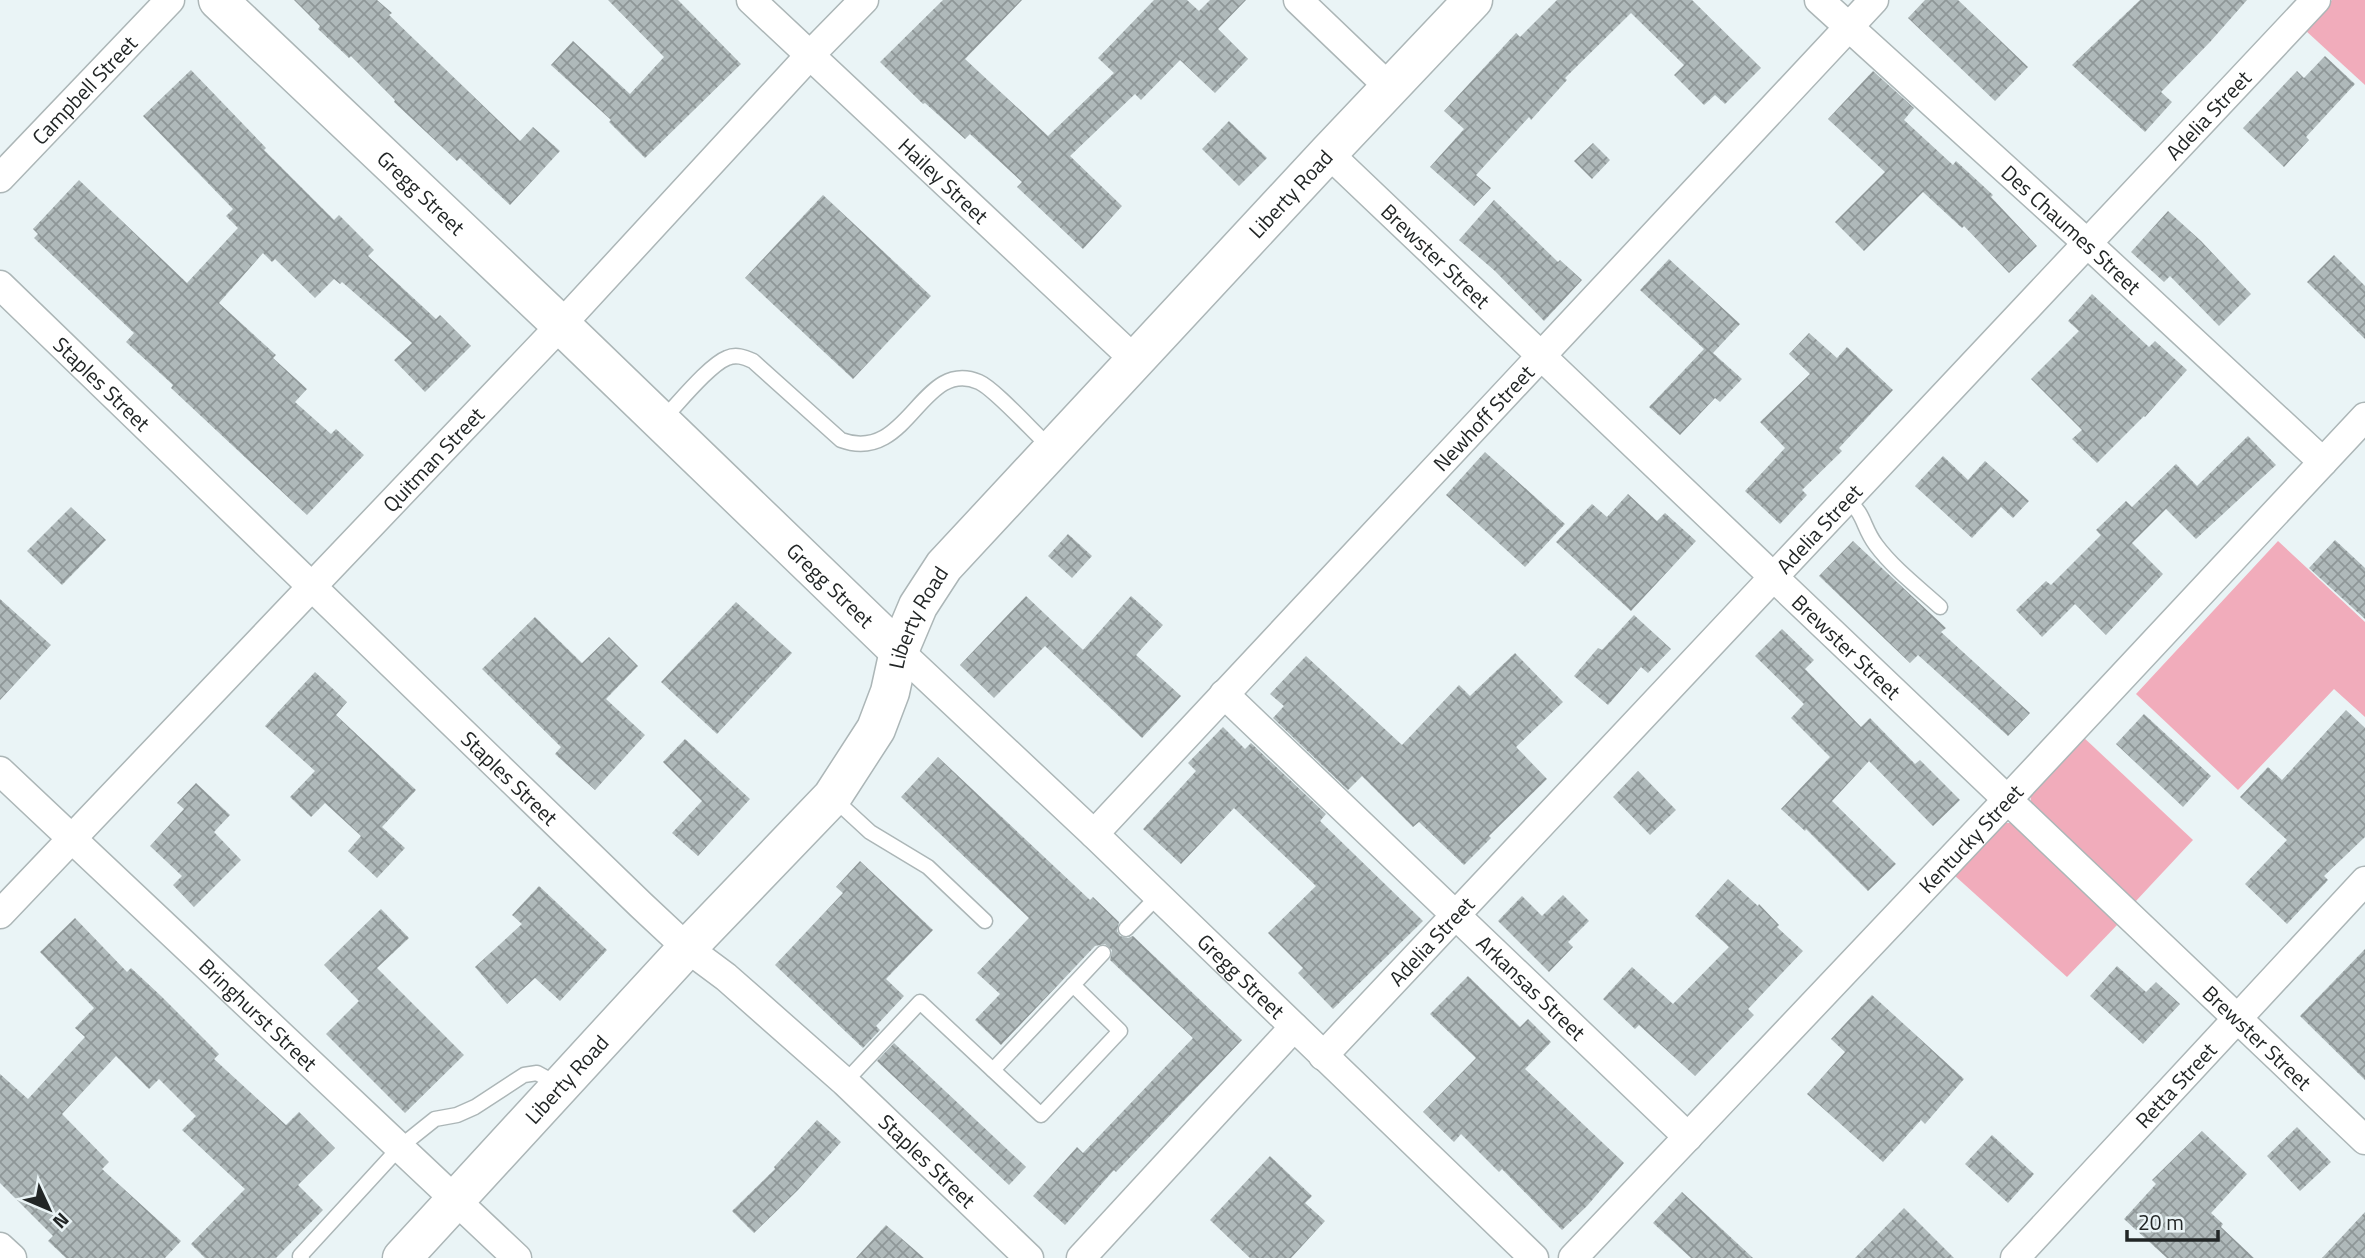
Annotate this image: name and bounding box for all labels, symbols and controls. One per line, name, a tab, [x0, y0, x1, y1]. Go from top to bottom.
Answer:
street label: Campbell Street	[24, 27, 145, 152]
street label: Adelia Street	[2158, 62, 2259, 167]
street label: Hailey Street	[891, 130, 996, 232]
street label: Liberty Road	[1241, 142, 1340, 245]
street label: Gregg Street	[370, 143, 473, 243]
street label: Des Chaumes Street	[1994, 157, 2149, 302]
street label: Brewster Street	[1374, 196, 1498, 316]
street label: Staples Street	[46, 329, 158, 439]
street label: Newhoff Street	[1425, 357, 1542, 478]
street label: Quitman Street	[375, 399, 492, 519]
street label: Adelia Street	[1769, 476, 1870, 581]
street label: Gregg Street	[779, 535, 882, 635]
street label: Liberty Road	[880, 560, 956, 672]
street label: Brewster Street	[1785, 587, 1909, 707]
street label: Staples Street	[454, 723, 566, 833]
street label: Kentucky Street	[1911, 776, 2031, 900]
street label: Adelia Street	[1381, 888, 1482, 993]
street label: Gregg Street	[1190, 926, 1293, 1026]
street label: Arkansas Street	[1470, 927, 1594, 1048]
street label: Bringhurst Street	[192, 950, 325, 1079]
street label: Brewster Street	[2196, 978, 2320, 1098]
street label: Liberty Road	[517, 1027, 616, 1131]
street label: Retta Street	[2127, 1034, 2224, 1135]
street label: Staples Street	[871, 1106, 984, 1216]
north arrow	[14, 1174, 84, 1244]
scale bar	[2127, 1198, 2218, 1242]
text: N	[47, 1206, 77, 1236]
text: 20 m	[2138, 1206, 2184, 1238]

